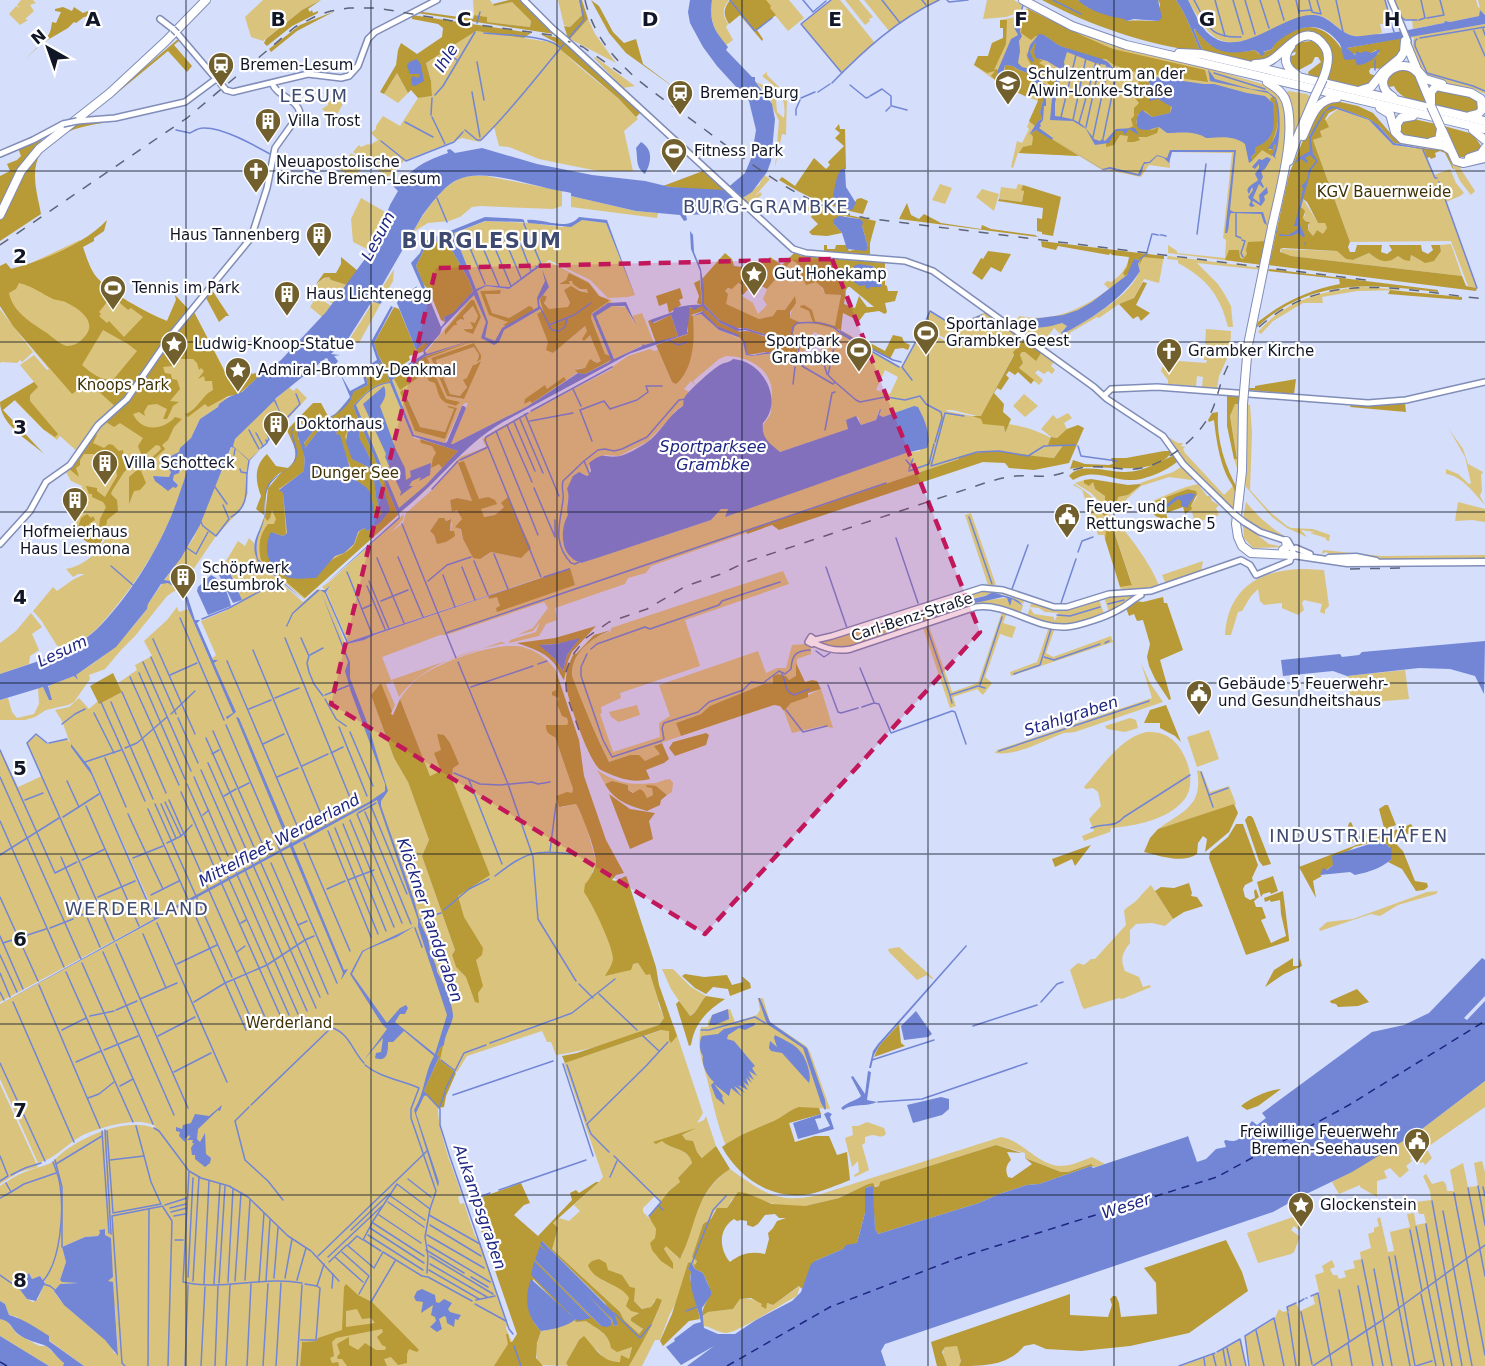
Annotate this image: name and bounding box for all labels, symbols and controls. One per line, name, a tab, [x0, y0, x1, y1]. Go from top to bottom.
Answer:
text: A	[85, 7, 101, 31]
text: B	[270, 7, 286, 31]
text: C	[457, 7, 471, 31]
text: D	[642, 7, 658, 31]
text: E	[828, 7, 842, 31]
text: F	[1014, 7, 1028, 31]
text: G	[1199, 7, 1215, 31]
text: H	[1384, 7, 1400, 31]
north arrow	[18, 18, 78, 78]
text: N	[27, 25, 50, 48]
water label: Ihle	[430, 40, 462, 75]
station icon: Bremen-Lesum	[206, 50, 236, 88]
place label: Bremen-Lesum	[240, 56, 353, 74]
place label: Schulzentrum an der Alwin-Lonke-Straße	[1028, 65, 1186, 100]
school or university icon: Schulzentrum an der Alwin-Lonke-Straße	[993, 68, 1023, 106]
station icon: Bremen-Burg	[665, 78, 695, 116]
place label: Bremen-Burg	[700, 84, 799, 102]
district label: LESUM	[279, 85, 349, 106]
building icon: Villa Trost	[253, 106, 283, 144]
place label: Villa Trost	[288, 112, 360, 130]
sports icon: Fitness Park	[659, 136, 689, 174]
place label: Fitness Park	[694, 142, 783, 160]
place label: Neuapostolische Kirche Bremen-Lesum	[276, 153, 441, 188]
church icon: Neuapostolische Kirche Bremen-Lesum	[241, 156, 271, 194]
park label: KGV Bauernweide	[1317, 183, 1451, 201]
district label: BURG-GRAMBKE	[683, 196, 849, 217]
water label: Lesum	[357, 208, 399, 264]
building icon: Haus Tannenberg	[304, 220, 334, 258]
place label: Haus Tannenberg	[170, 226, 300, 244]
district label: BURGLESUM	[402, 229, 562, 253]
text: 2	[13, 244, 27, 268]
place icon: Gut Hohekamp	[739, 259, 769, 297]
place label: Gut Hohekamp	[774, 265, 887, 283]
sports icon: Tennis im Park	[98, 273, 128, 311]
place label: Tennis im Park	[131, 279, 240, 297]
building icon: Haus Lichtenegg	[272, 279, 302, 317]
place label: Haus Lichtenegg	[306, 285, 432, 303]
place label: Sportanlage Grambker Geest	[946, 315, 1069, 350]
sports icon: Sportanlage Grambker Geest	[911, 318, 941, 356]
place icon: Ludwig-Knoop-Statue	[159, 329, 189, 367]
place label: Sportpark Grambke	[766, 332, 840, 367]
place label: Ludwig-Knoop-Statue	[194, 335, 354, 353]
sports icon: Sportpark Grambke	[844, 335, 874, 373]
church icon: Grambker Kirche	[1154, 336, 1184, 374]
place label: Grambker Kirche	[1188, 342, 1314, 360]
place icon: Admiral-Brommy-Denkmal	[223, 355, 253, 393]
place label: Admiral-Brommy-Denkmal	[258, 361, 456, 379]
park label: Knoops Park	[77, 376, 169, 394]
building icon: Doktorhaus	[261, 409, 291, 447]
text: 3	[13, 415, 27, 439]
place label: Doktorhaus	[296, 415, 383, 433]
water label: Sportparksee Grambke	[660, 437, 767, 474]
building icon: Villa Schotteck	[90, 448, 120, 486]
place label: Villa Schotteck	[124, 454, 235, 472]
park label: Dunger See	[311, 464, 399, 482]
building icon: Hofmeierhaus Haus Lesmona	[60, 485, 90, 523]
place label: Feuer- und Rettungswache 5	[1086, 498, 1216, 533]
public building icon: Feuer- und Rettungswache 5	[1052, 501, 1082, 539]
place label: Hofmeierhaus Haus Lesmona	[20, 523, 130, 558]
place label: Schöpfwerk Lesumbrok	[202, 559, 290, 594]
building icon: Schöpfwerk Lesumbrok	[168, 562, 198, 600]
text: 4	[13, 585, 27, 609]
street label: Carl-Benz-Straße	[849, 589, 975, 645]
water label: Lesum	[34, 631, 90, 671]
place label: Gebäude 5 Feuerwehr- und Gesundheitshaus	[1218, 675, 1388, 710]
public building icon: Gebäude 5 Feuerwehr- und Gesundheitshaus	[1184, 678, 1214, 716]
water label: Stahlgraben	[1022, 692, 1120, 740]
text: 5	[13, 756, 27, 780]
water label: Mittelfleet Werderland	[195, 789, 364, 891]
district label: INDUSTRIEHÄFEN	[1269, 825, 1449, 846]
water label: Klöckner Randgraben	[393, 835, 467, 1005]
district label: WERDERLAND	[65, 898, 209, 919]
text: 6	[13, 927, 27, 951]
park label: Werderland	[246, 1014, 332, 1032]
text: 7	[13, 1098, 27, 1122]
place label: Freiwillige Feuerwehr Bremen-Seehausen	[1240, 1123, 1399, 1158]
public building icon: Freiwillige Feuerwehr Bremen-Seehausen	[1402, 1126, 1432, 1164]
water label: Aukampsgraben	[449, 1141, 510, 1272]
water label: Weser	[1099, 1189, 1154, 1223]
place icon: Glockenstein	[1286, 1190, 1316, 1228]
place label: Glockenstein	[1320, 1196, 1417, 1214]
text: 8	[13, 1268, 27, 1292]

